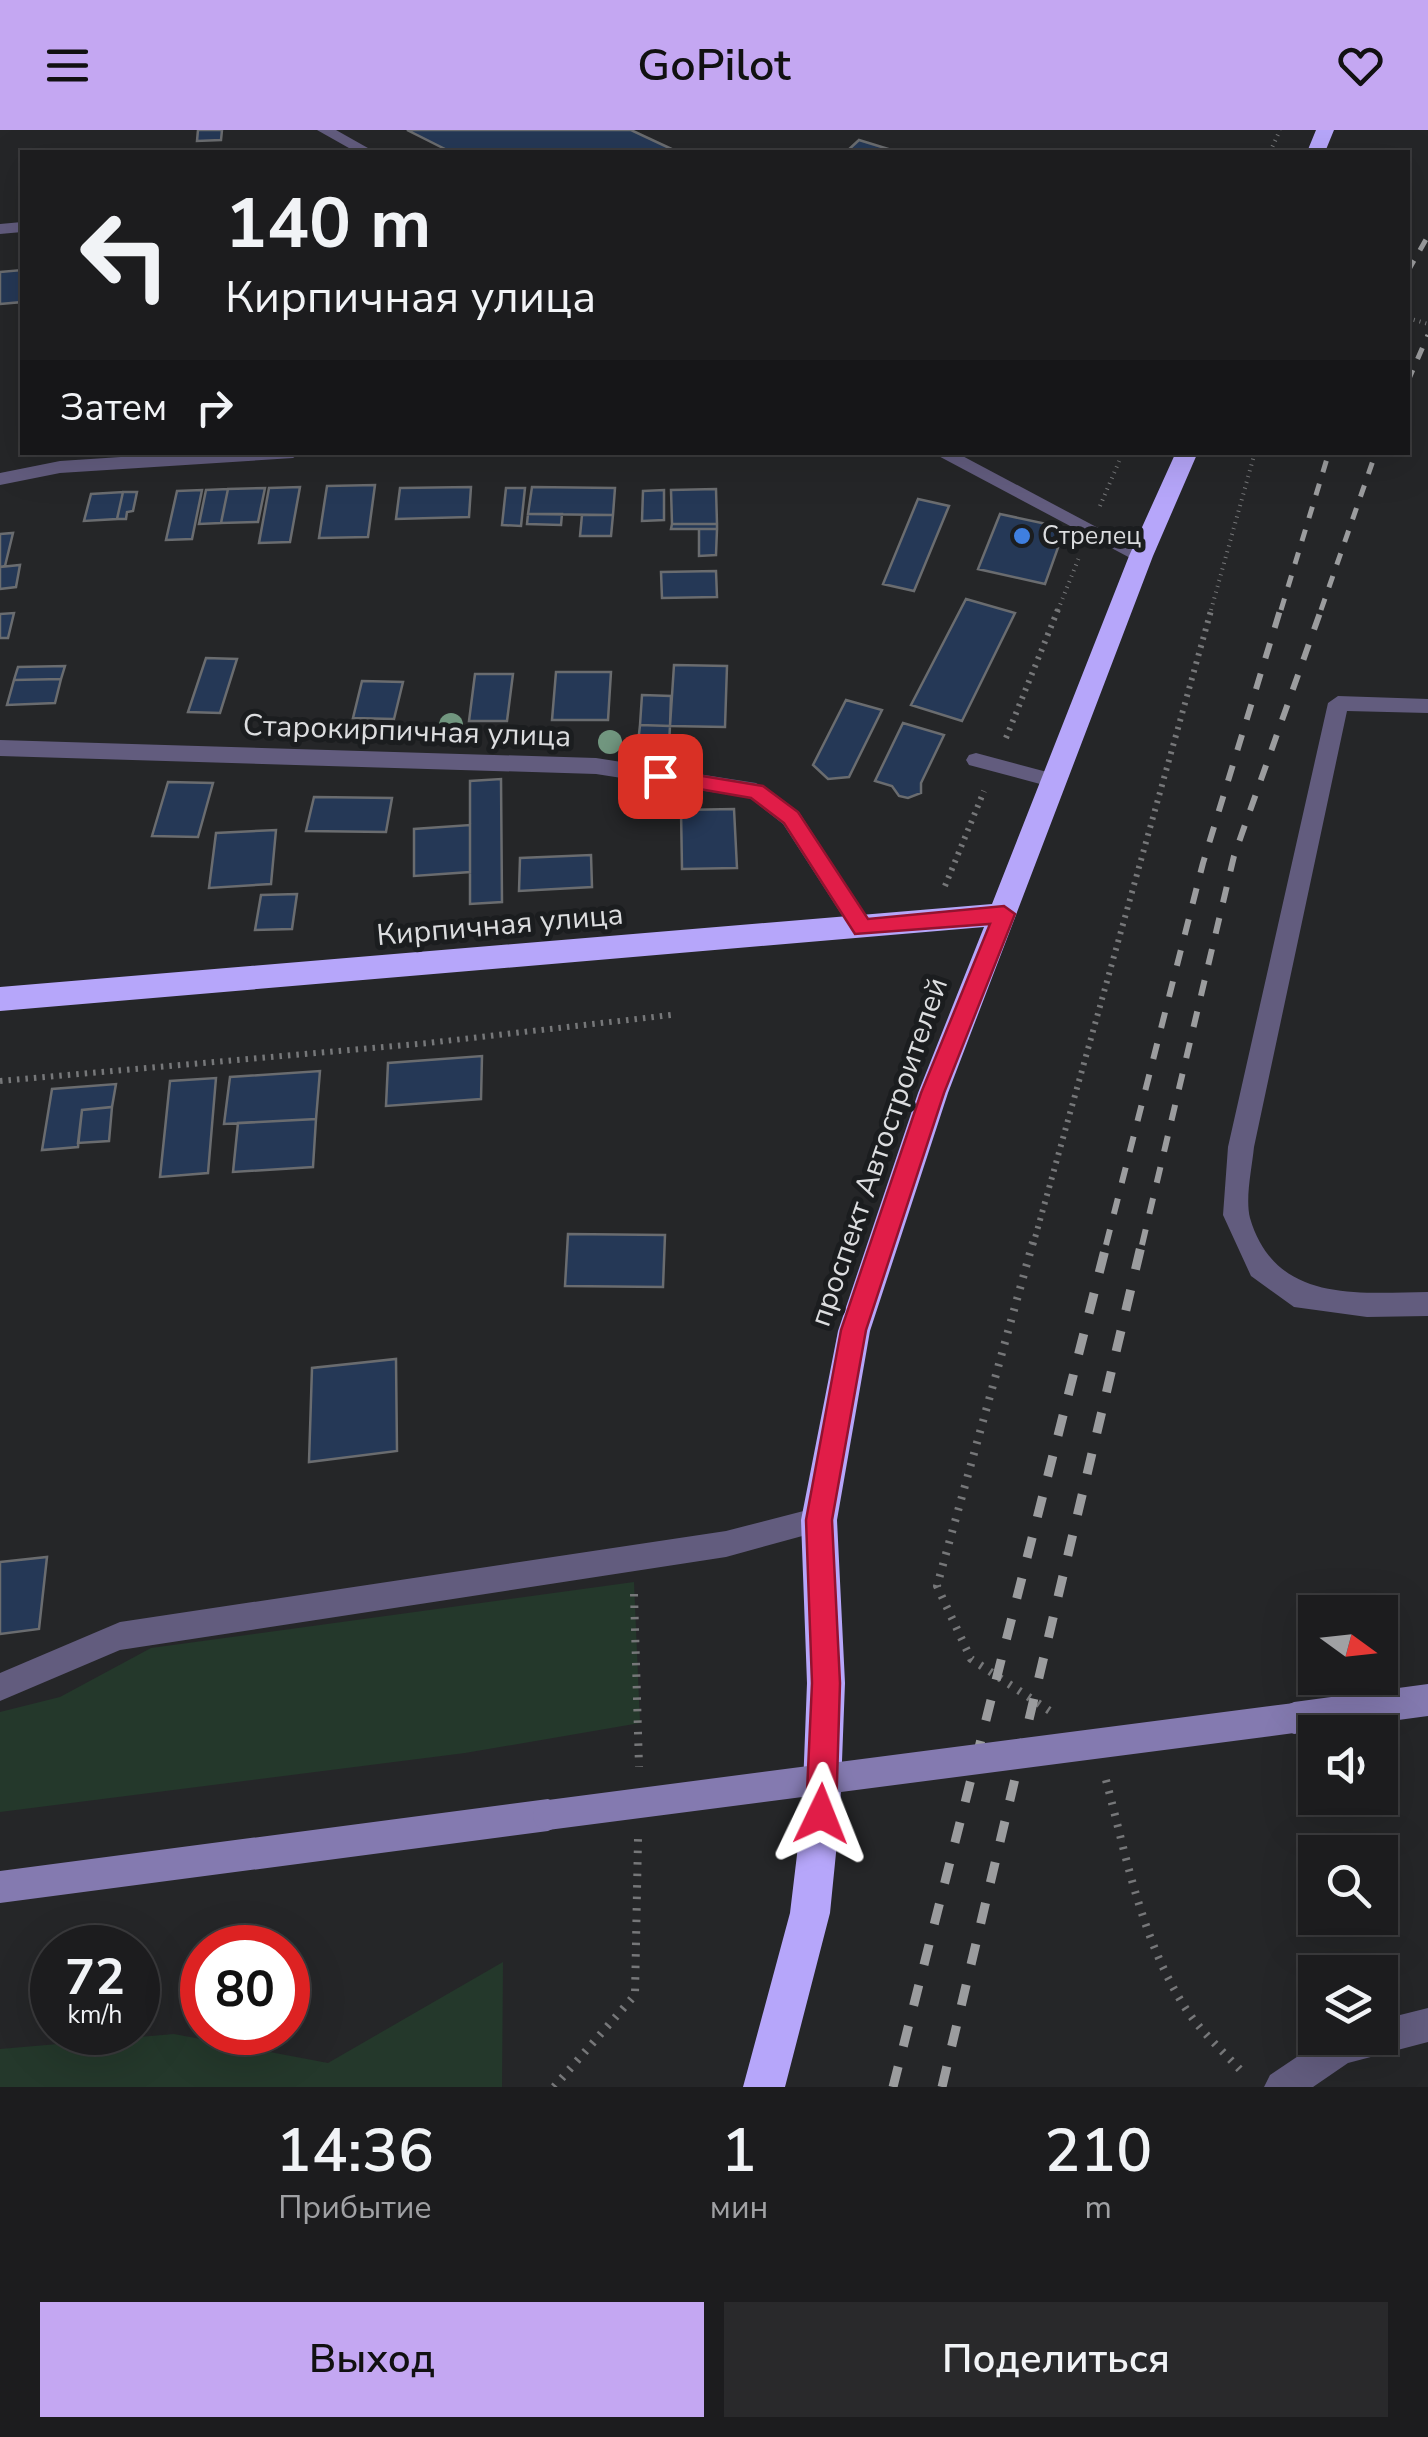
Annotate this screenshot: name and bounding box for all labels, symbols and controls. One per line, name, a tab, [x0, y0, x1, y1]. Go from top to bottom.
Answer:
text: GoPilot	[637, 35, 791, 96]
icon: menu	[40, 38, 95, 93]
icon: heart	[1333, 38, 1388, 93]
text: 140 m	[225, 176, 431, 272]
icon: left	[60, 190, 190, 320]
text: Кирпичная улица	[225, 267, 596, 328]
icon: right	[187, 380, 242, 435]
text: Затем	[60, 382, 167, 433]
place label: Стрелец	[1042, 519, 1141, 553]
marker: Стрелец	[1011, 525, 1033, 547]
street label: Старокирпичная улица	[242, 705, 572, 757]
pin	[618, 734, 703, 819]
icon: arrive	[633, 749, 688, 804]
street label: Кирпичная улица	[375, 894, 625, 956]
street label: проспект Автостроителей	[800, 972, 958, 1332]
north arrow	[1298, 1595, 1398, 1695]
map controls	[1298, 1595, 1398, 2055]
button: sound	[1298, 1715, 1398, 1815]
position arrow	[769, 1762, 873, 1866]
button: search	[1298, 1835, 1398, 1935]
speed limit sign: 80	[180, 1925, 310, 2055]
text: 72	[65, 1943, 125, 2012]
button: layers	[1298, 1955, 1398, 2055]
text: km/h	[67, 1998, 123, 2032]
text: 14:36	[276, 2110, 434, 2192]
text: 1	[721, 2110, 757, 2192]
text: 210	[1044, 2110, 1152, 2192]
text: Прибытие	[278, 2186, 432, 2229]
text: мин	[710, 2186, 768, 2229]
text: m	[1084, 2186, 1112, 2229]
button: Выход	[40, 2302, 704, 2417]
button: Поделиться	[724, 2302, 1388, 2417]

